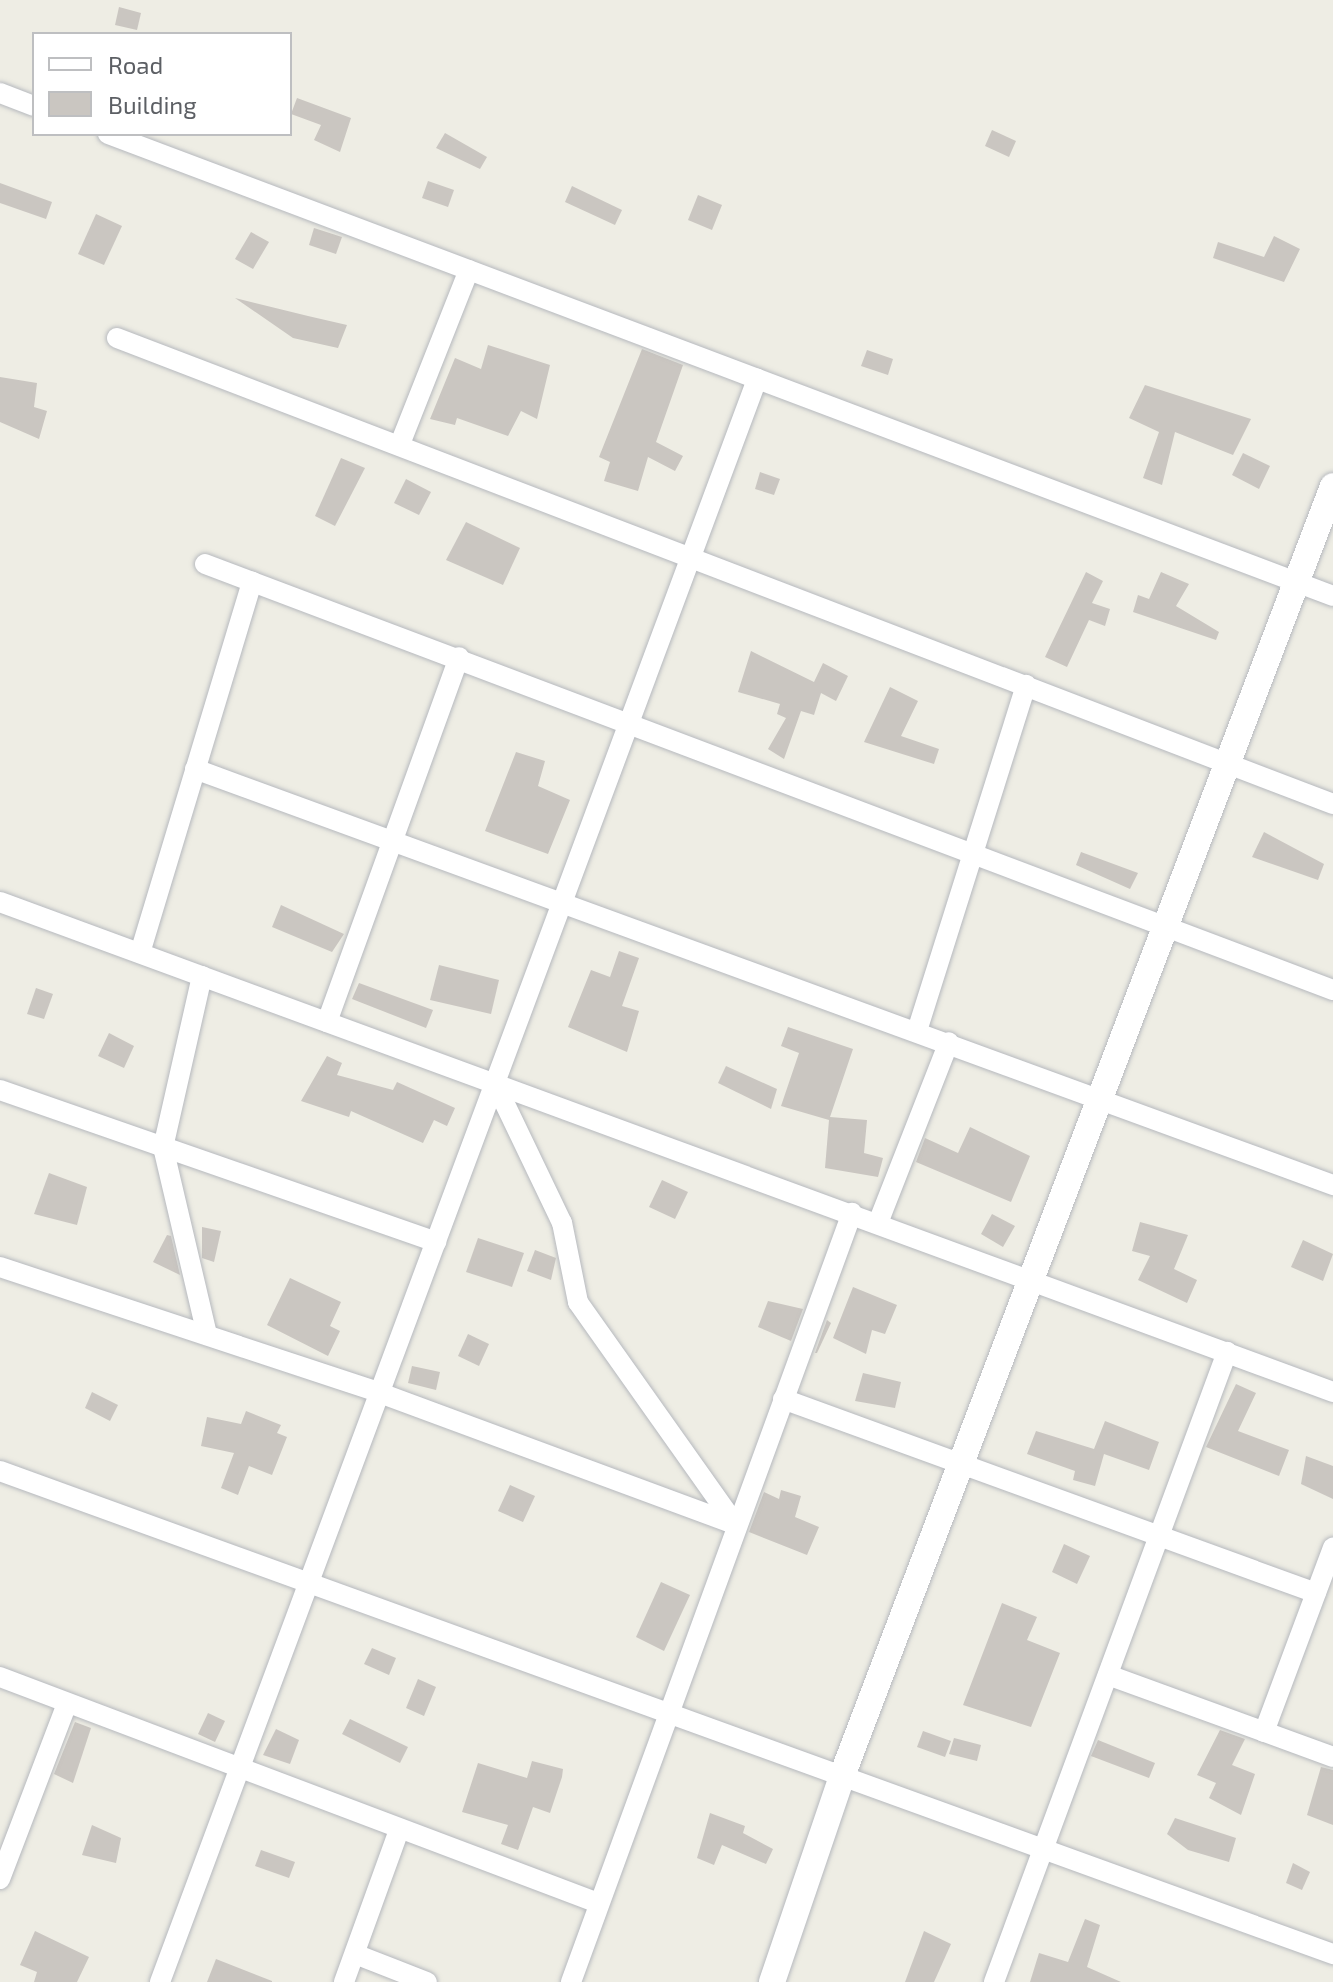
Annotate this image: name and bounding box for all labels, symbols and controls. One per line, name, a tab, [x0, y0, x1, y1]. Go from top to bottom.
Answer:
legend	[32, 32, 292, 136]
text: Road	[108, 50, 163, 79]
text: Building	[108, 90, 197, 119]

